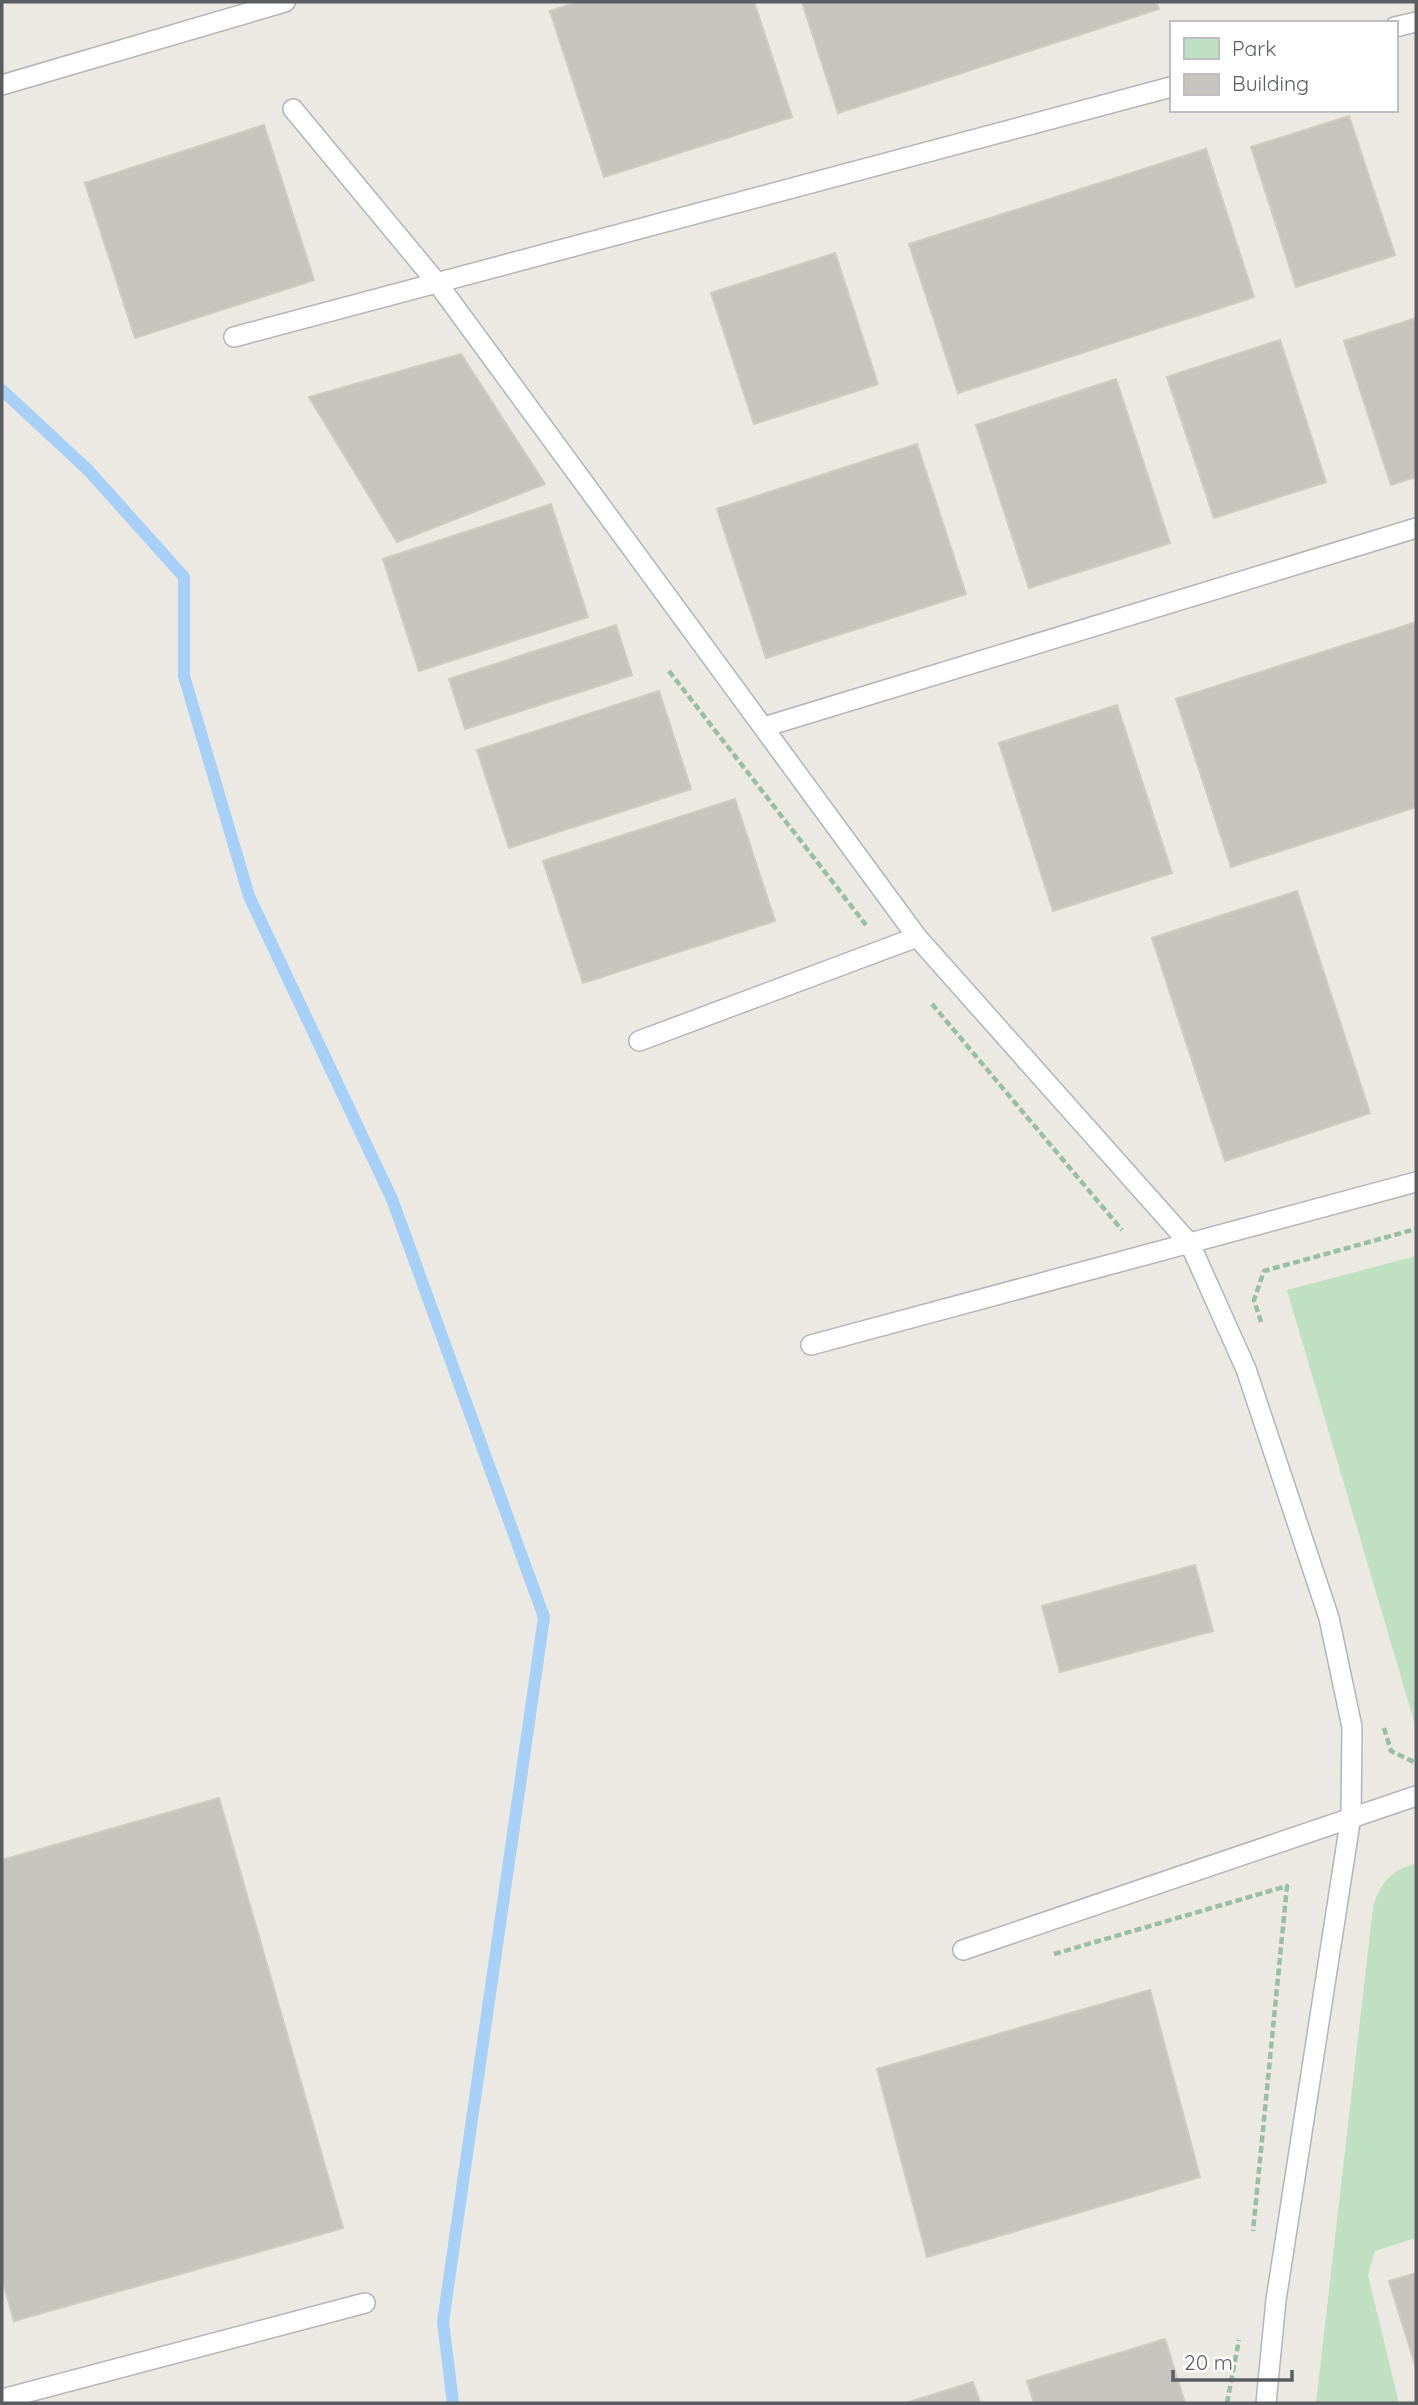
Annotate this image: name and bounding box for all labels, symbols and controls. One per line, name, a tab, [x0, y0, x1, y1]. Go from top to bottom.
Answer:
legend	[1170, 21, 1397, 112]
text: Park	[1232, 35, 1276, 61]
text: Building	[1232, 70, 1309, 96]
scale bar	[1173, 2338, 1292, 2382]
text: 20 m	[1184, 2349, 1233, 2375]

